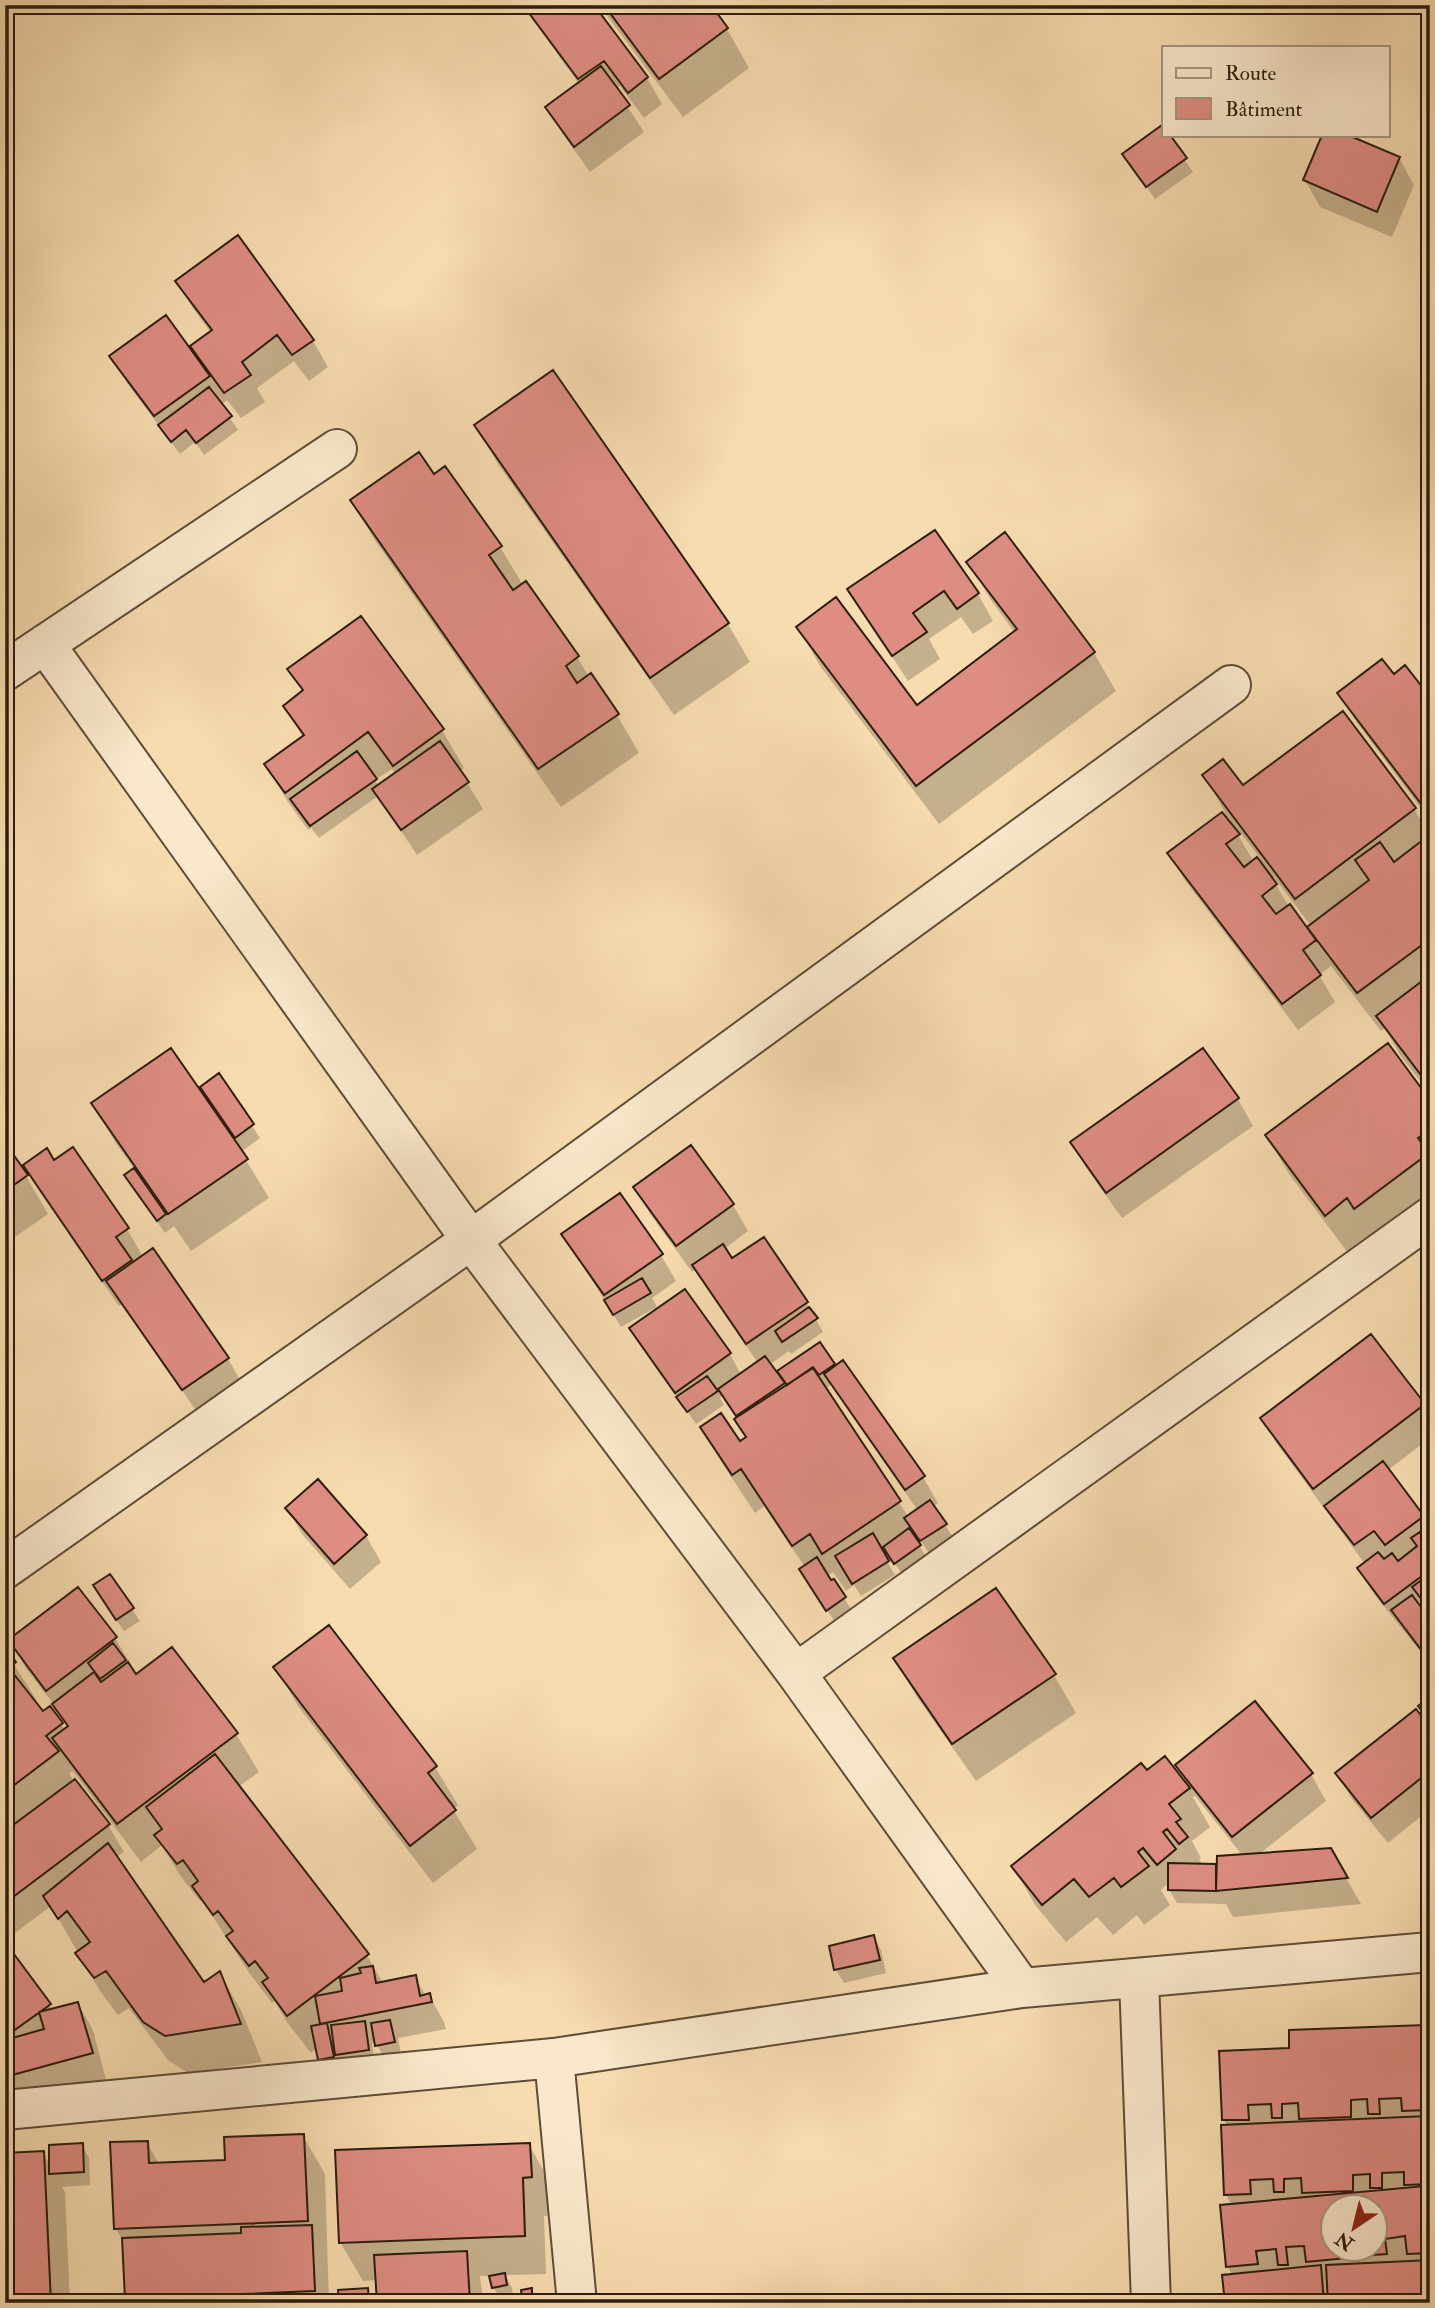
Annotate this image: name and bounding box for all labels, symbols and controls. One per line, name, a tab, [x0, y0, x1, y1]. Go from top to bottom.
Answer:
legend	[1162, 46, 1390, 136]
text: Route	[1225, 60, 1277, 87]
text: Bâtiment	[1225, 96, 1302, 123]
north arrow	[1320, 2192, 1390, 2262]
text: N	[1330, 2226, 1359, 2256]

